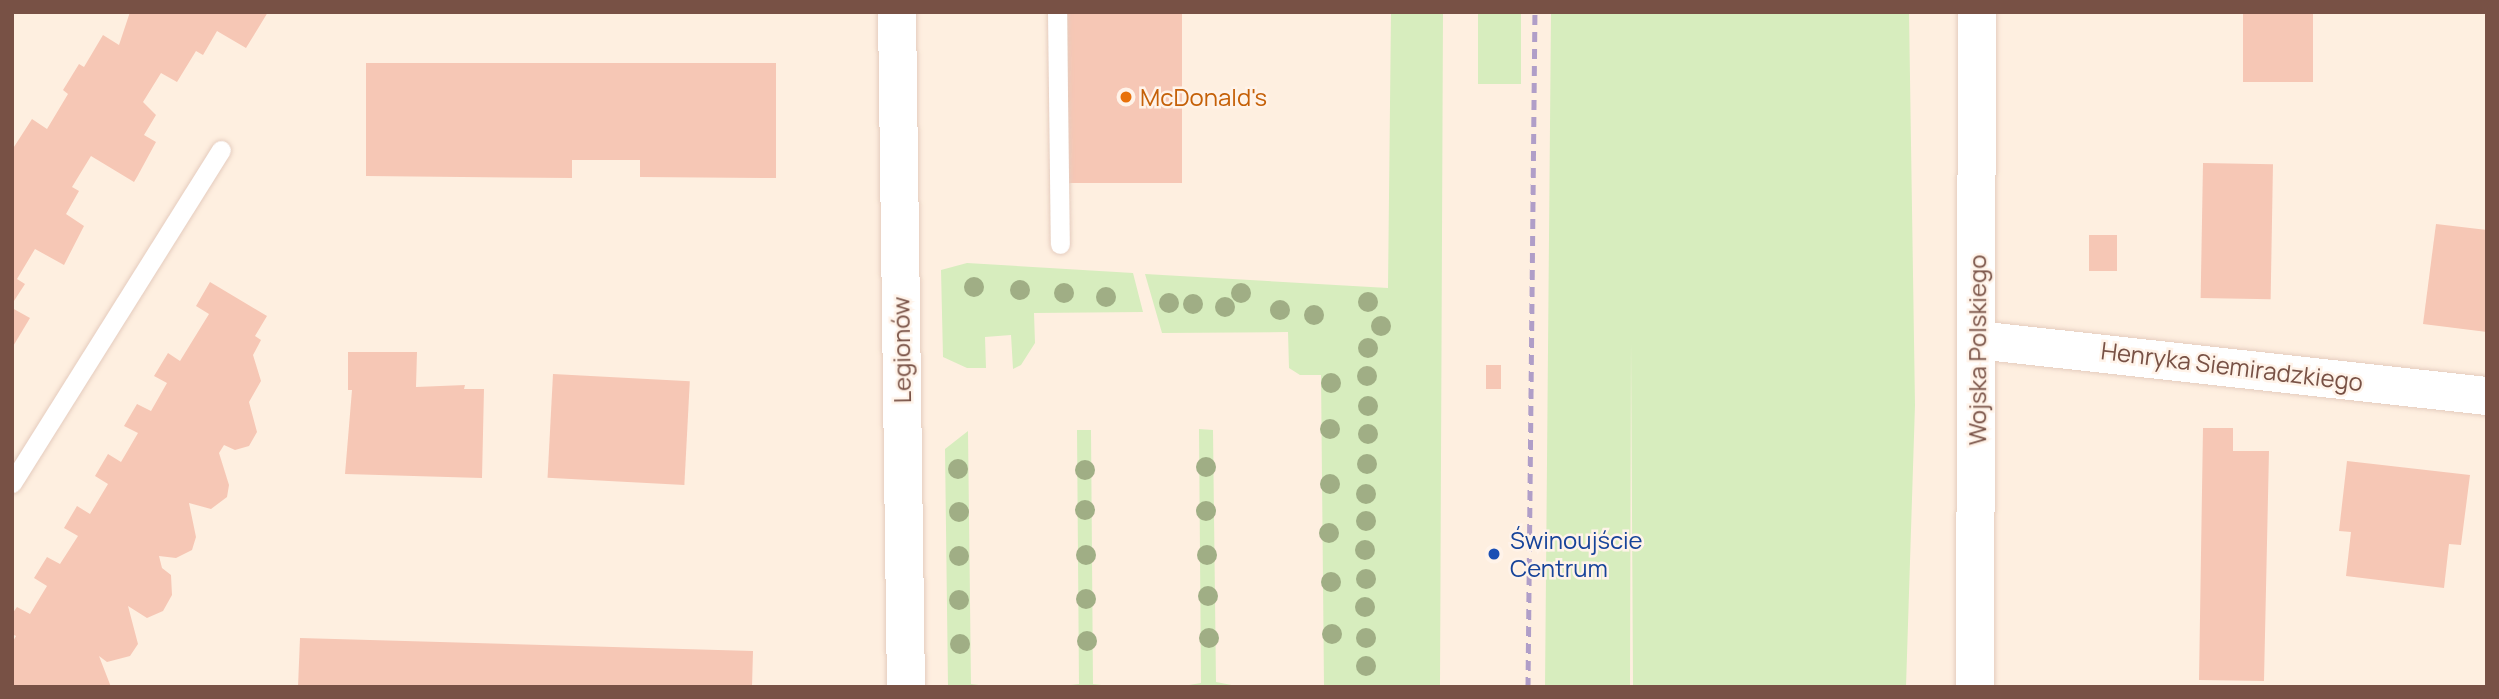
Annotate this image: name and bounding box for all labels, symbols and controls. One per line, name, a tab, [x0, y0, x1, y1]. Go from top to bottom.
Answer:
place label: McDonald's	[1140, 83, 1267, 111]
marker: McDonald's	[1118, 89, 1134, 105]
street label: Wojska Polskiego	[1963, 255, 1991, 445]
street label: Legionów	[886, 296, 916, 404]
street label: Henryka Siemiradzkiego	[2099, 336, 2365, 396]
place label: Świnoujście Centrum	[1510, 526, 1643, 582]
marker: Świnoujście Centrum	[1484, 544, 1504, 564]

